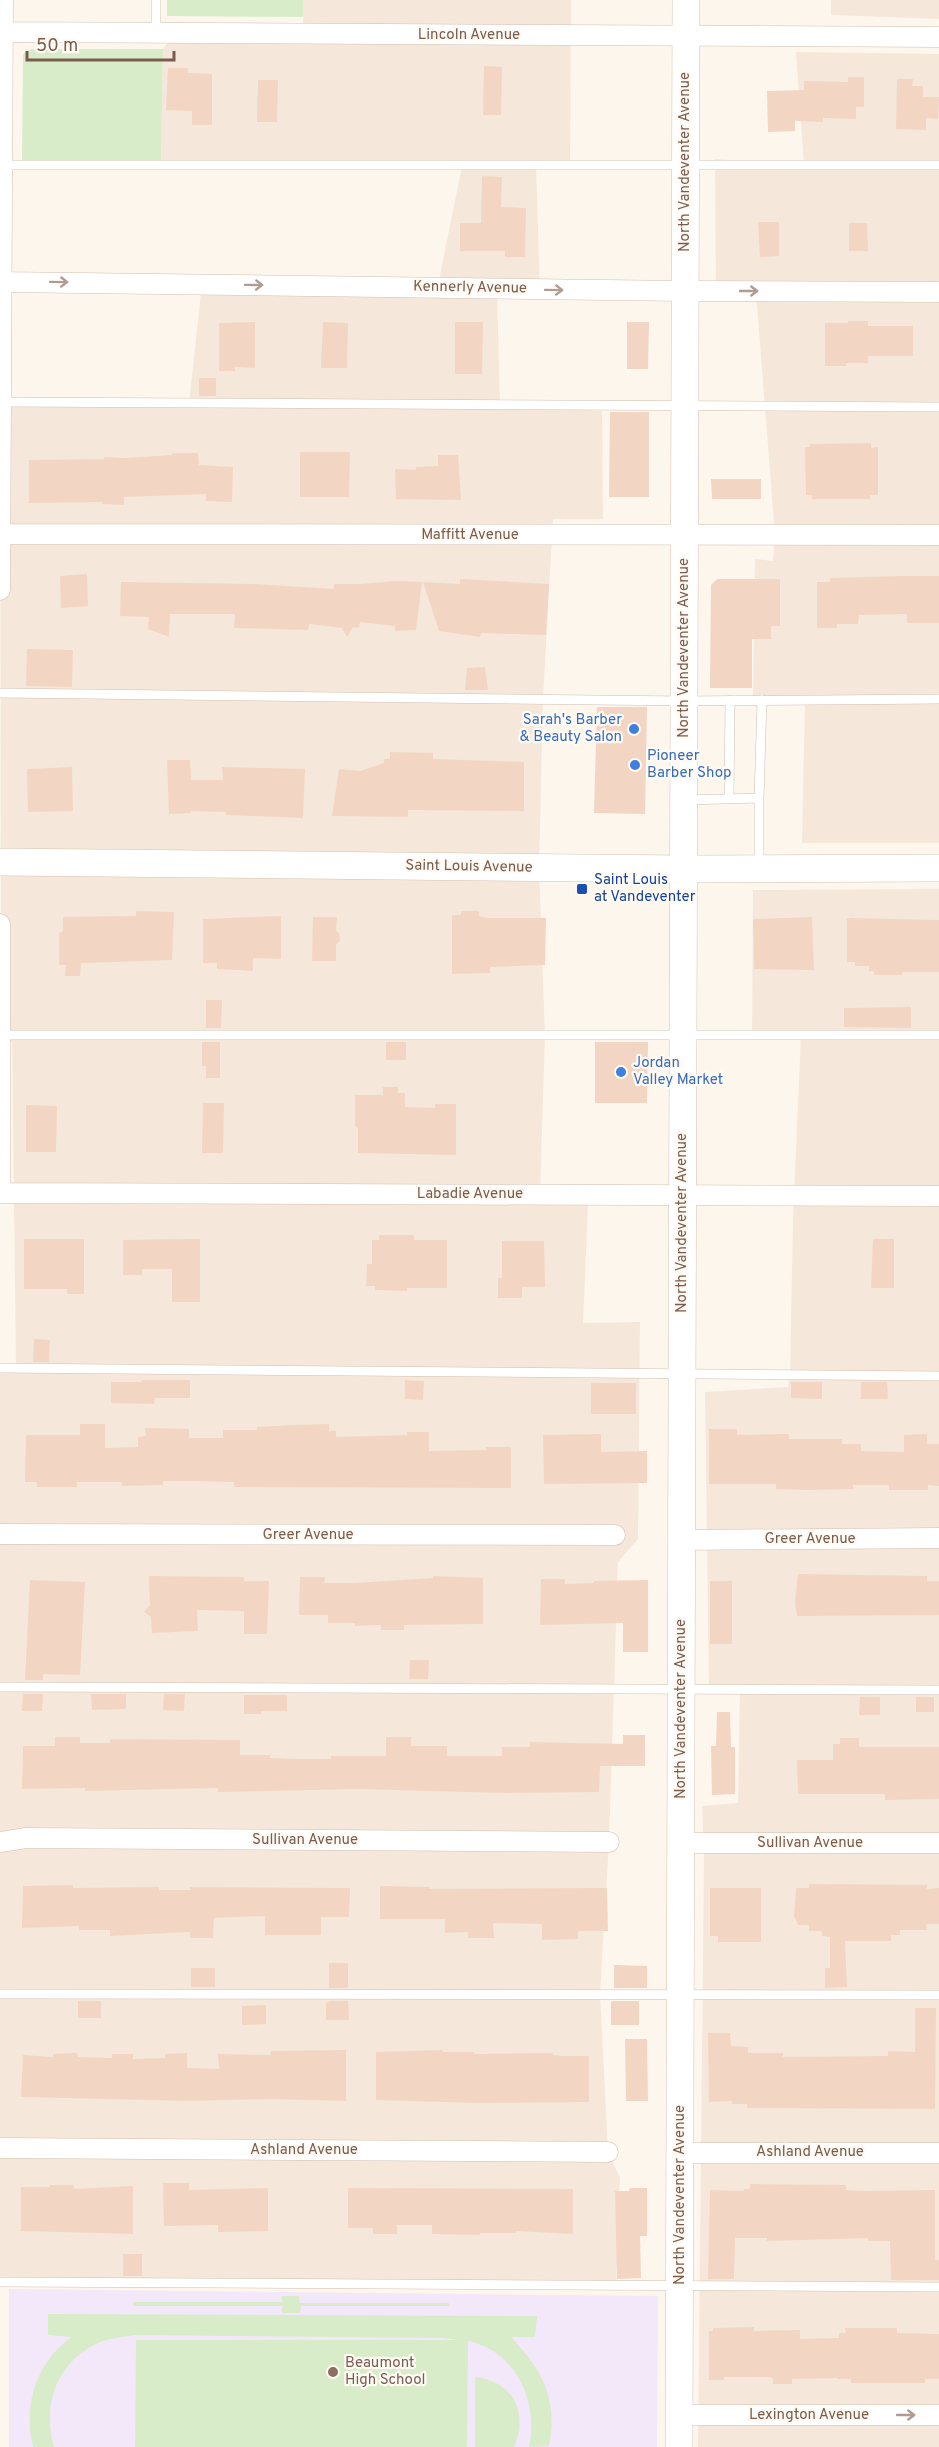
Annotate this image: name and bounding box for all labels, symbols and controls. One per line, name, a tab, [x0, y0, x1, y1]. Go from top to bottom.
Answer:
scale bar	[27, 24, 174, 62]
street label: Lincoln Avenue	[418, 26, 520, 45]
text: 50 m	[36, 35, 78, 58]
street label: North Vandeventer Avenue	[676, 72, 695, 252]
one-way arrow	[48, 276, 68, 288]
street label: Kennerly Avenue	[413, 278, 527, 298]
one-way arrow	[243, 279, 263, 291]
one-way arrow	[543, 284, 563, 295]
one-way arrow	[738, 285, 758, 297]
street label: Maffitt Avenue	[421, 526, 519, 545]
street label: North Vandeventer Avenue	[675, 558, 694, 738]
place label: Sarah's Barber & Beauty Salon	[520, 711, 622, 747]
marker: Sarah's Barber & Beauty Salon	[627, 722, 641, 736]
place label: Pioneer Barber Shop	[647, 747, 732, 783]
marker: Pioneer Barber Shop	[628, 758, 642, 772]
street label: Saint Louis Avenue	[405, 856, 533, 878]
place label: Saint Louis at Vandeventer	[594, 871, 696, 907]
marker: Saint Louis at Vandeventer	[575, 882, 589, 896]
place label: Jordan Valley Market	[633, 1054, 723, 1090]
marker: Jordan Valley Market	[614, 1065, 628, 1079]
street label: North Vandeventer Avenue	[673, 1133, 692, 1313]
street label: Labadie Avenue	[417, 1185, 523, 1204]
street label: Greer Avenue	[262, 1526, 354, 1545]
street label: Greer Avenue	[764, 1530, 856, 1549]
street label: North Vandeventer Avenue	[672, 1619, 691, 1799]
street label: Sullivan Avenue	[252, 1831, 358, 1850]
street label: Sullivan Avenue	[757, 1834, 863, 1853]
street label: North Vandeventer Avenue	[671, 2105, 690, 2285]
street label: Ashland Avenue	[250, 2141, 358, 2160]
street label: Ashland Avenue	[756, 2143, 864, 2162]
place label: Beaumont High School	[345, 2354, 426, 2390]
marker: Beaumont High School	[326, 2365, 340, 2379]
street label: Lexington Avenue	[749, 2406, 869, 2425]
one-way arrow	[895, 2409, 915, 2421]

